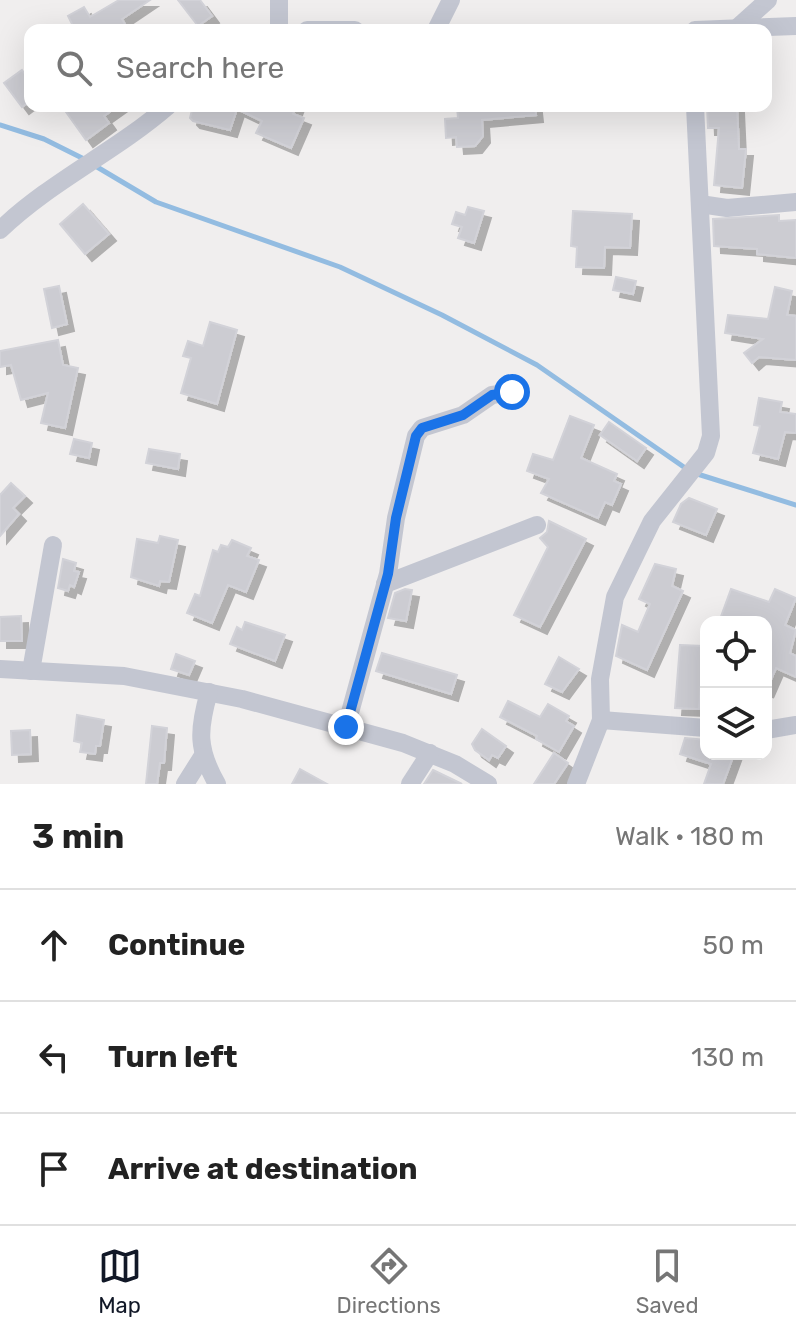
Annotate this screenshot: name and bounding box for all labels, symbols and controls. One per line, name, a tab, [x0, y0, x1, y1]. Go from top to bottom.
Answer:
search box	[24, 24, 772, 112]
icon: search	[52, 46, 96, 90]
text: Search here	[116, 50, 284, 86]
route start	[494, 374, 530, 410]
map controls	[700, 616, 772, 760]
button: locate	[700, 616, 772, 688]
button: layers	[700, 688, 772, 760]
route end	[328, 709, 364, 745]
text: 3 min	[32, 816, 124, 857]
text: Walk · 180 m	[615, 821, 764, 852]
icon: ahead	[32, 923, 76, 967]
text: Continue	[108, 927, 245, 963]
text: 50 m	[703, 930, 764, 961]
icon: left	[32, 1035, 76, 1079]
text: Turn left	[108, 1039, 238, 1075]
text: 130 m	[691, 1042, 764, 1073]
icon: arrive	[32, 1147, 76, 1191]
text: Arrive at destination	[108, 1151, 418, 1187]
tab: Map	[98, 1244, 142, 1319]
tab: Directions	[337, 1244, 441, 1319]
tab: Saved	[636, 1244, 699, 1319]

